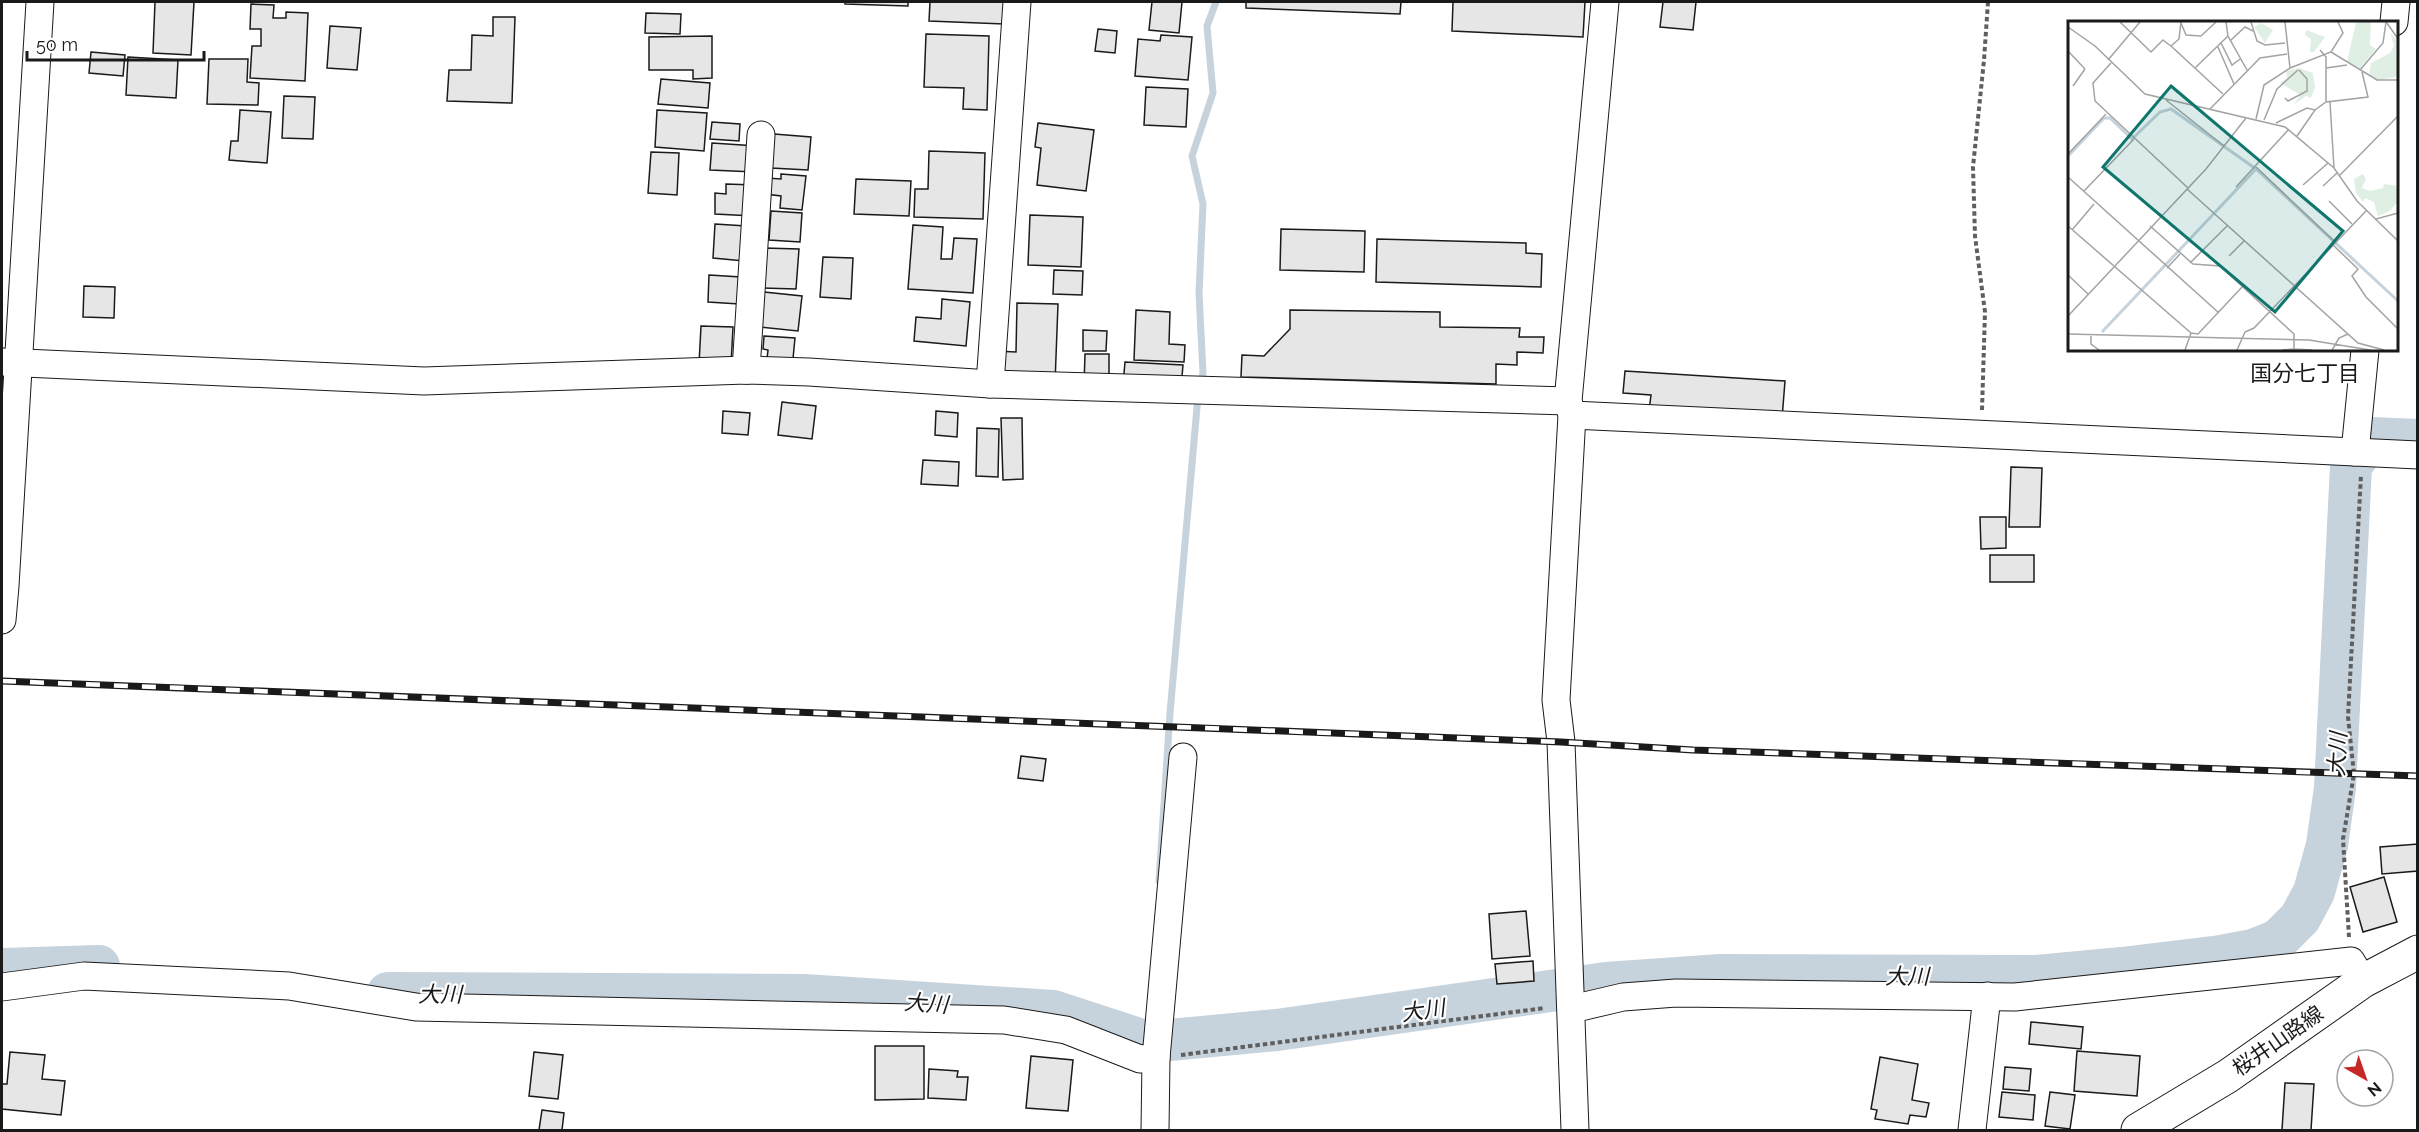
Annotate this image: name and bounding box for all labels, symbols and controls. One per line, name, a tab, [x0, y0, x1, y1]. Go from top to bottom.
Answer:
inset map	[2068, 21, 2398, 351]
scale bar	[27, 24, 204, 62]
text: 50 m	[36, 34, 78, 55]
district label: 国分七丁目	[2250, 360, 2360, 386]
water label: 大川	[2323, 729, 2351, 777]
water label: 大川	[1885, 963, 1931, 989]
water label: 大川	[418, 981, 464, 1007]
water label: 大川	[903, 988, 951, 1018]
water label: 大川	[1399, 994, 1449, 1026]
street label: 桜井山路線	[2228, 1000, 2328, 1081]
north arrow	[2335, 1048, 2395, 1108]
text: N	[2364, 1078, 2385, 1100]

